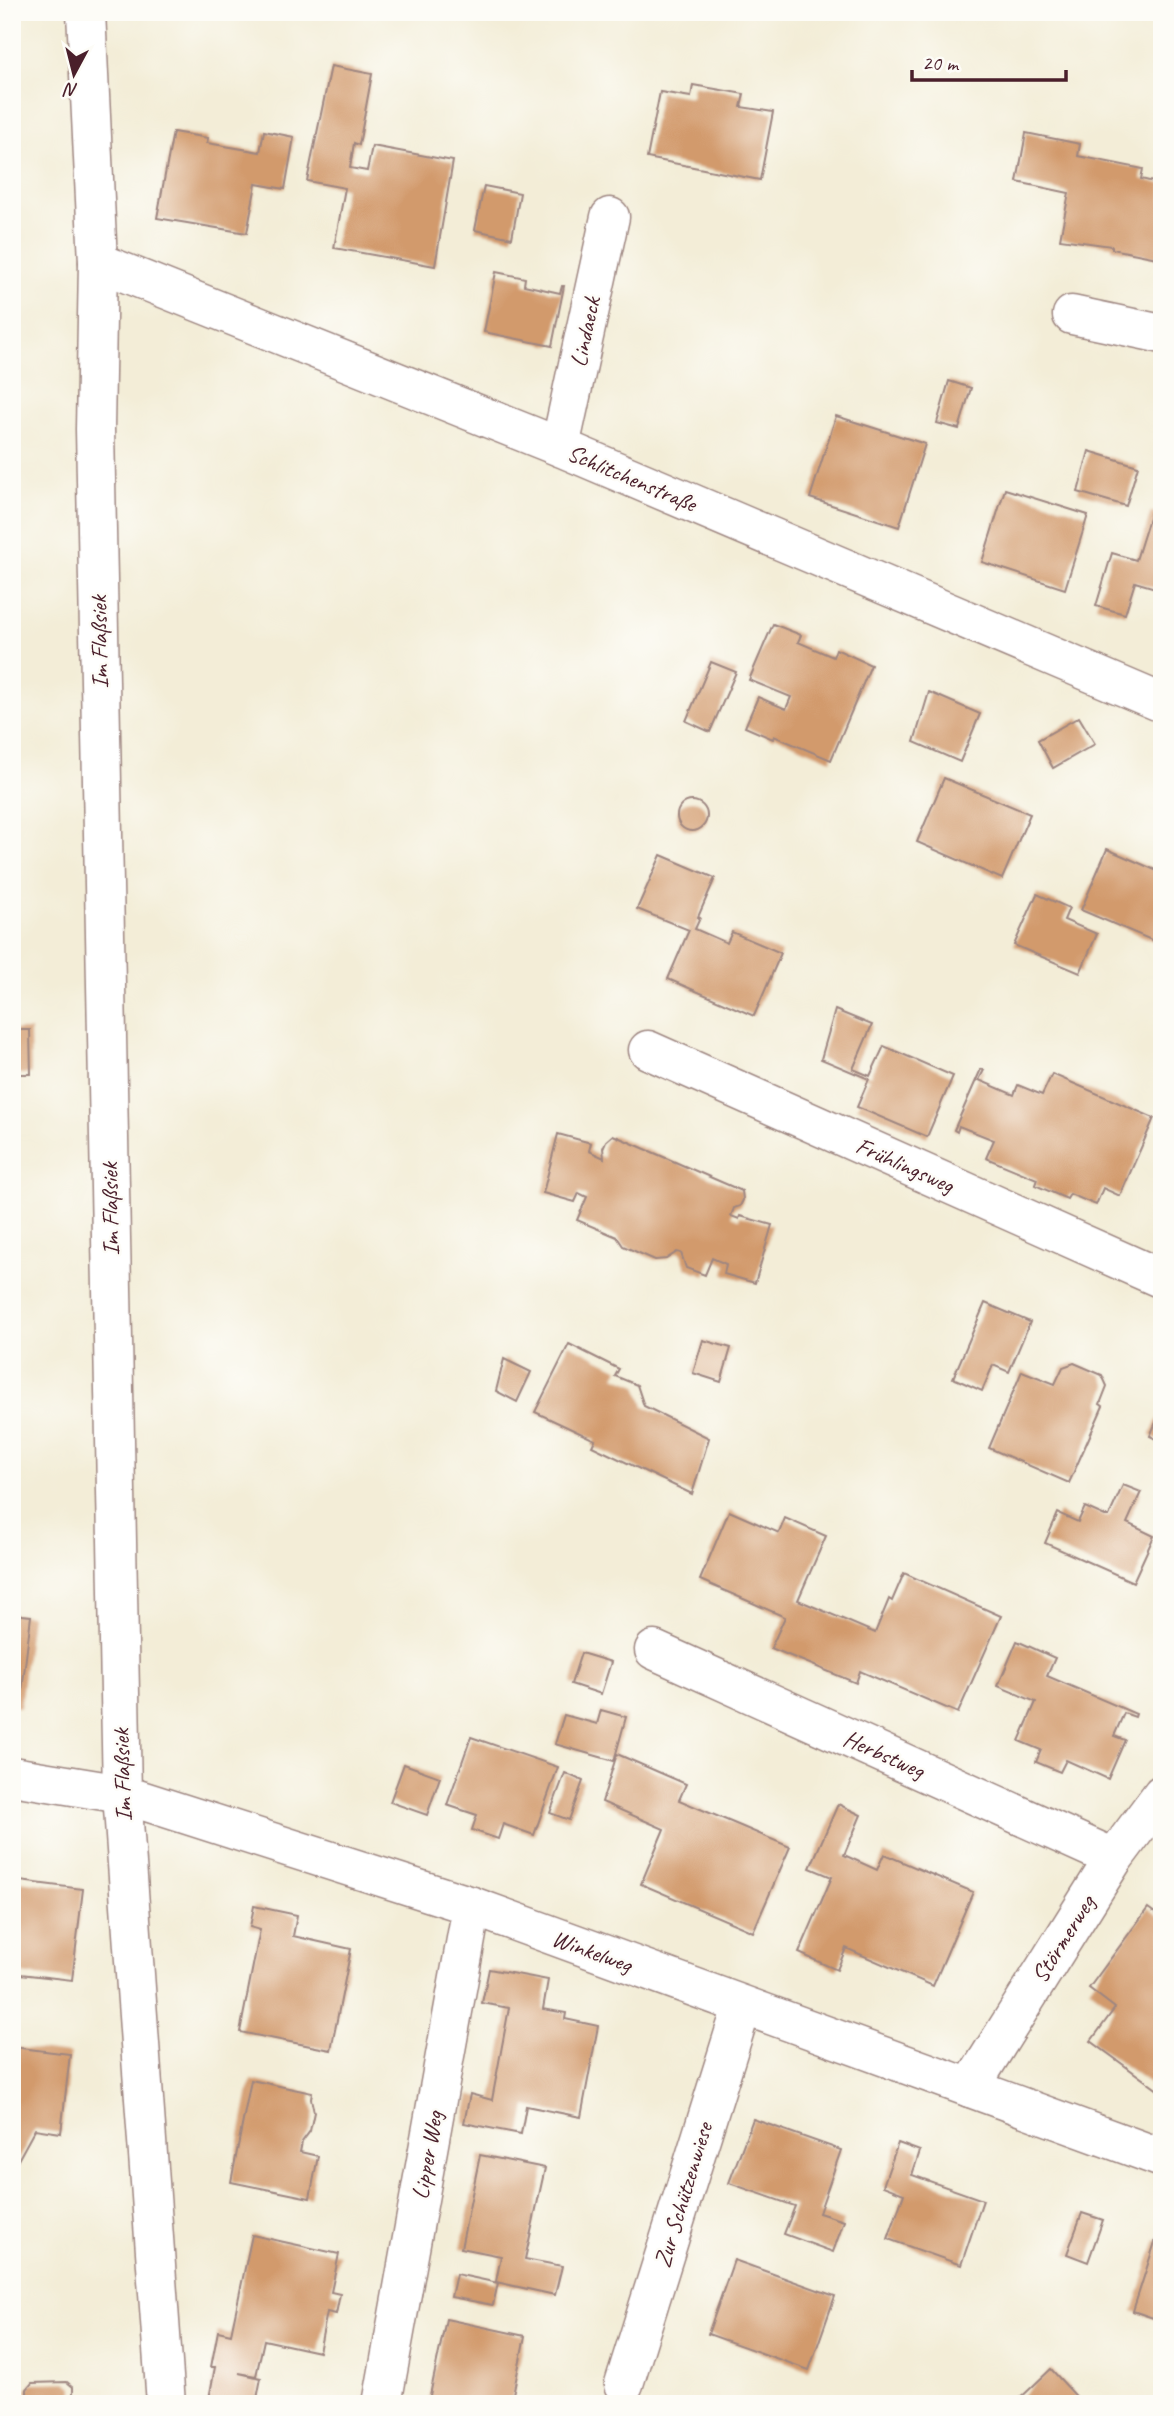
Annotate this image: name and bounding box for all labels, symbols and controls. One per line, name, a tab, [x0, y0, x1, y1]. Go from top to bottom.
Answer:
north arrow	[38, 38, 108, 108]
scale bar	[912, 38, 1066, 82]
text: 20 m	[922, 50, 960, 76]
text: N	[62, 77, 79, 103]
street label: Lindaeck	[563, 292, 607, 370]
street label: Schlitchenstraße	[563, 437, 703, 519]
street label: Im Flaßsiek	[83, 593, 115, 689]
street label: Frühlingsweg	[851, 1130, 960, 1200]
street label: Im Flaßsiek	[94, 1160, 126, 1256]
street label: Herbstweg	[839, 1723, 930, 1786]
street label: Im Flaßsiek	[105, 1726, 139, 1822]
street label: Störmerweg	[1025, 1888, 1103, 1988]
street label: Winkelweg	[548, 1923, 638, 1980]
street label: Lipper Weg	[405, 2107, 450, 2201]
street label: Zur Schützenwiese	[647, 2117, 720, 2271]

